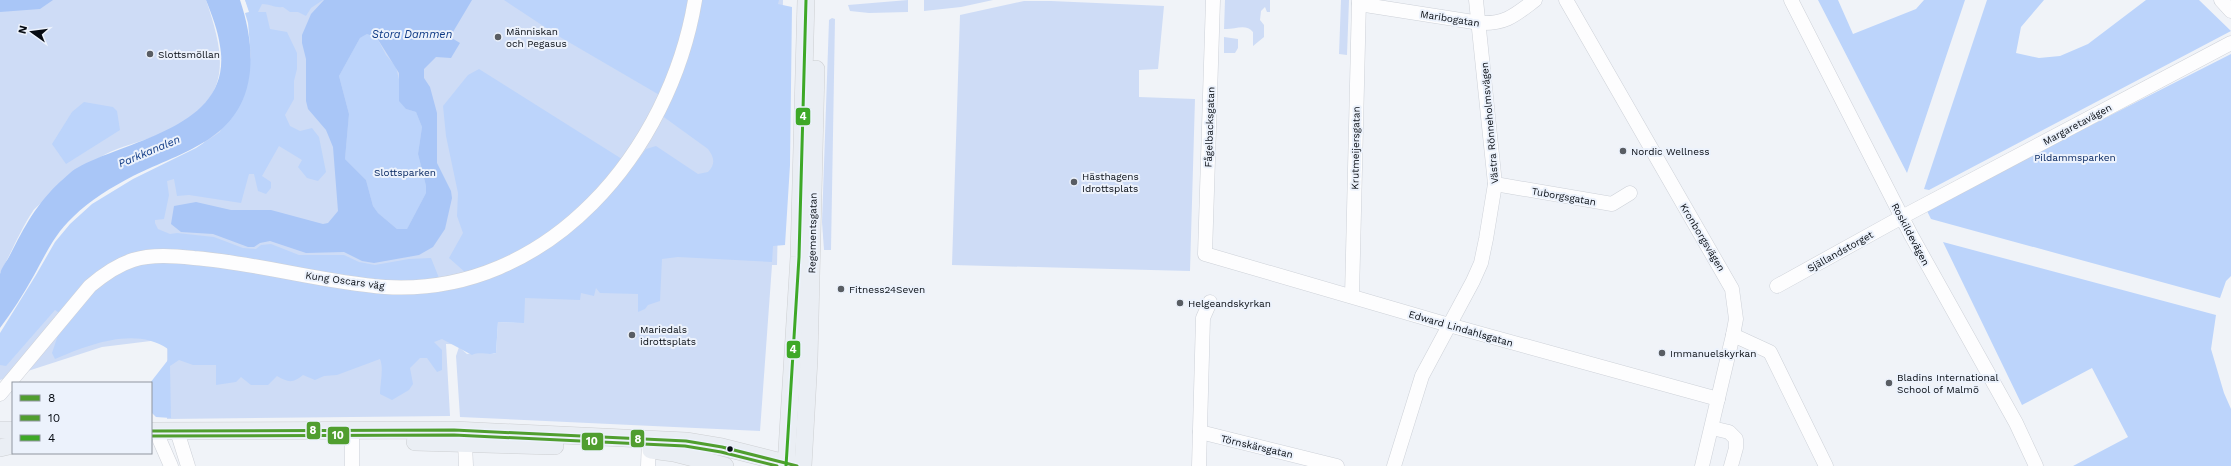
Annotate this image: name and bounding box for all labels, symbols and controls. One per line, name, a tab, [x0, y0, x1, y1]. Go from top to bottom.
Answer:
street label: Maribogatan	[1419, 8, 1480, 29]
north arrow	[12, 12, 52, 52]
text: N	[15, 24, 30, 35]
place label: Människan och Pegasus	[506, 26, 567, 49]
water label: Stora Dammen	[372, 28, 452, 41]
marker: Människan och Pegasus	[493, 32, 503, 42]
marker: Slottsmöllan	[145, 49, 155, 59]
place label: Slottsmöllan	[158, 49, 220, 60]
street label: Västra Rönneholmsvägen	[1479, 62, 1500, 184]
street label: Fågelbacksgatan	[1203, 87, 1216, 167]
street label: Margaretavägen	[2041, 102, 2113, 147]
street label: Krutmeijersgatan	[1349, 106, 1362, 190]
line badge: 4	[795, 107, 811, 126]
text: 4	[799, 110, 807, 123]
water label: Parkkanalen	[116, 133, 182, 170]
marker: Nordic Wellness	[1618, 146, 1628, 156]
place label: Nordic Wellness	[1631, 146, 1710, 157]
park label: Pildammsparken	[2034, 152, 2116, 163]
park label: Slottsparken	[374, 167, 436, 178]
place label: Hästhagens Idrottsplats	[1082, 171, 1139, 194]
marker: Hästhagens Idrottsplats	[1069, 177, 1079, 187]
street label: Tuborgsgatan	[1531, 185, 1597, 208]
street label: Regementsgatan	[806, 192, 819, 274]
street label: Kronborgsvägen	[1678, 201, 1727, 273]
street label: Roskildevägen	[1889, 201, 1932, 267]
street label: Själlandstorget	[1806, 228, 1876, 274]
street label: Kung Oscars väg	[305, 269, 386, 292]
marker: Fitness24Seven	[836, 284, 846, 294]
place label: Fitness24Seven	[849, 284, 925, 295]
marker: Helgeandskyrkan	[1175, 298, 1185, 308]
place label: Helgeandskyrkan	[1188, 298, 1271, 309]
street label: Edward Lindahlsgatan	[1407, 308, 1514, 349]
place label: Mariedals idrottsplats	[640, 324, 696, 347]
marker: Mariedals idrottsplats	[627, 330, 637, 340]
line badge: 4	[786, 340, 801, 359]
text: 4	[789, 343, 797, 356]
marker: Immanuelskyrkan	[1657, 348, 1667, 358]
place label: Immanuelskyrkan	[1670, 348, 1756, 359]
place label: Bladins International School of Malmö	[1897, 372, 1999, 395]
marker: Bladins International School of Malmö	[1884, 378, 1894, 388]
legend	[12, 382, 152, 454]
text: 8	[48, 391, 55, 405]
text: 10	[48, 411, 60, 425]
line badge: 8	[306, 421, 321, 440]
text: 8	[310, 424, 317, 437]
line badge: 10	[327, 426, 350, 445]
text: 10	[332, 429, 344, 442]
line badge: 8	[630, 429, 645, 448]
text: 4	[48, 431, 55, 445]
line badge: 10	[581, 432, 604, 451]
text: 8	[635, 433, 642, 446]
street label: Törnskärsgatan	[1220, 433, 1294, 460]
text: 10	[586, 435, 598, 448]
unlabelled marker	[725, 444, 735, 454]

